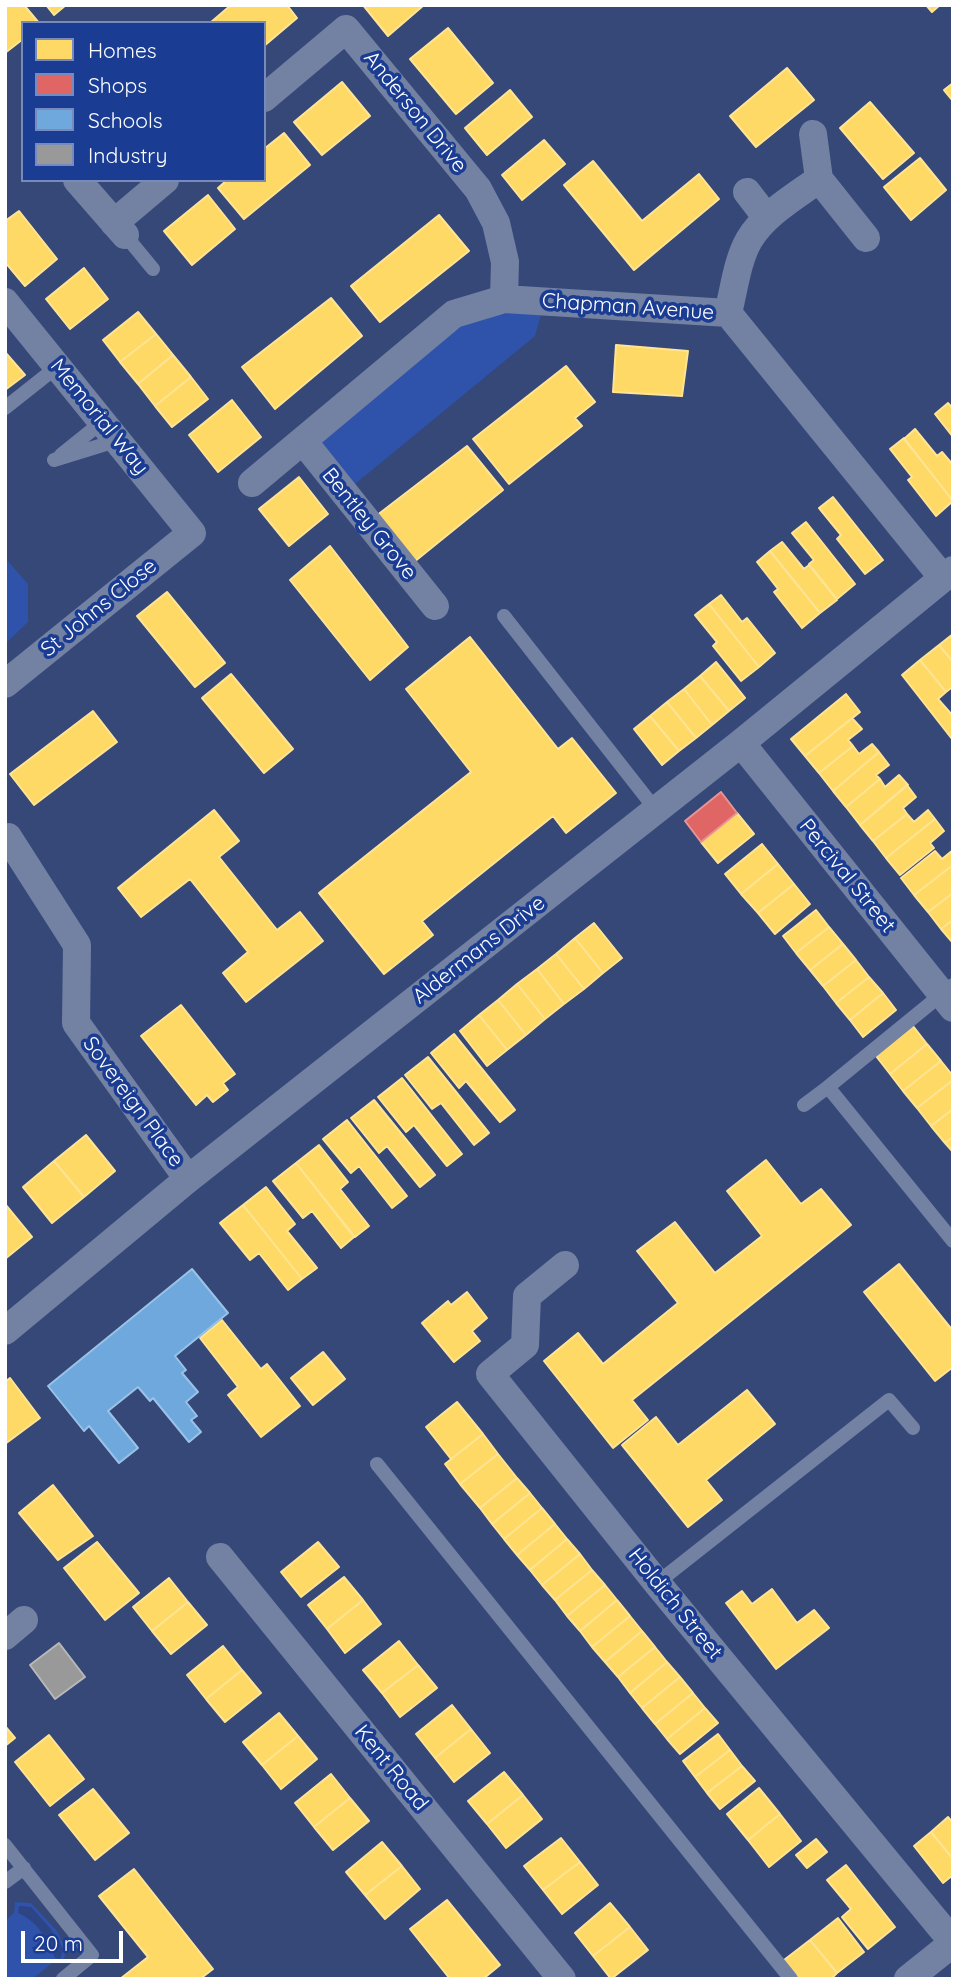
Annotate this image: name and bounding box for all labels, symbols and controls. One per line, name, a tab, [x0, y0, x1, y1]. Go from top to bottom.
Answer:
legend	[21, 21, 266, 182]
text: Homes	[88, 37, 157, 63]
street label: Anderson Drive	[358, 46, 472, 178]
text: Shops	[88, 72, 147, 98]
text: Schools	[88, 107, 163, 133]
text: Industry	[88, 142, 167, 168]
street label: Chapman Avenue	[541, 288, 715, 326]
street label: Memorial Way	[45, 354, 153, 480]
street label: Bentley Grove	[316, 463, 422, 585]
street label: St Johns Close	[36, 554, 162, 662]
street label: Percival Street	[793, 814, 901, 938]
street label: Aldermans Drive	[408, 891, 550, 1009]
street label: Sovereign Place	[77, 1032, 189, 1172]
street label: Holdich Street	[623, 1543, 727, 1665]
street label: Kent Road	[349, 1720, 433, 1816]
scale bar	[24, 1918, 126, 1962]
text: 20 m	[34, 1930, 83, 1956]

